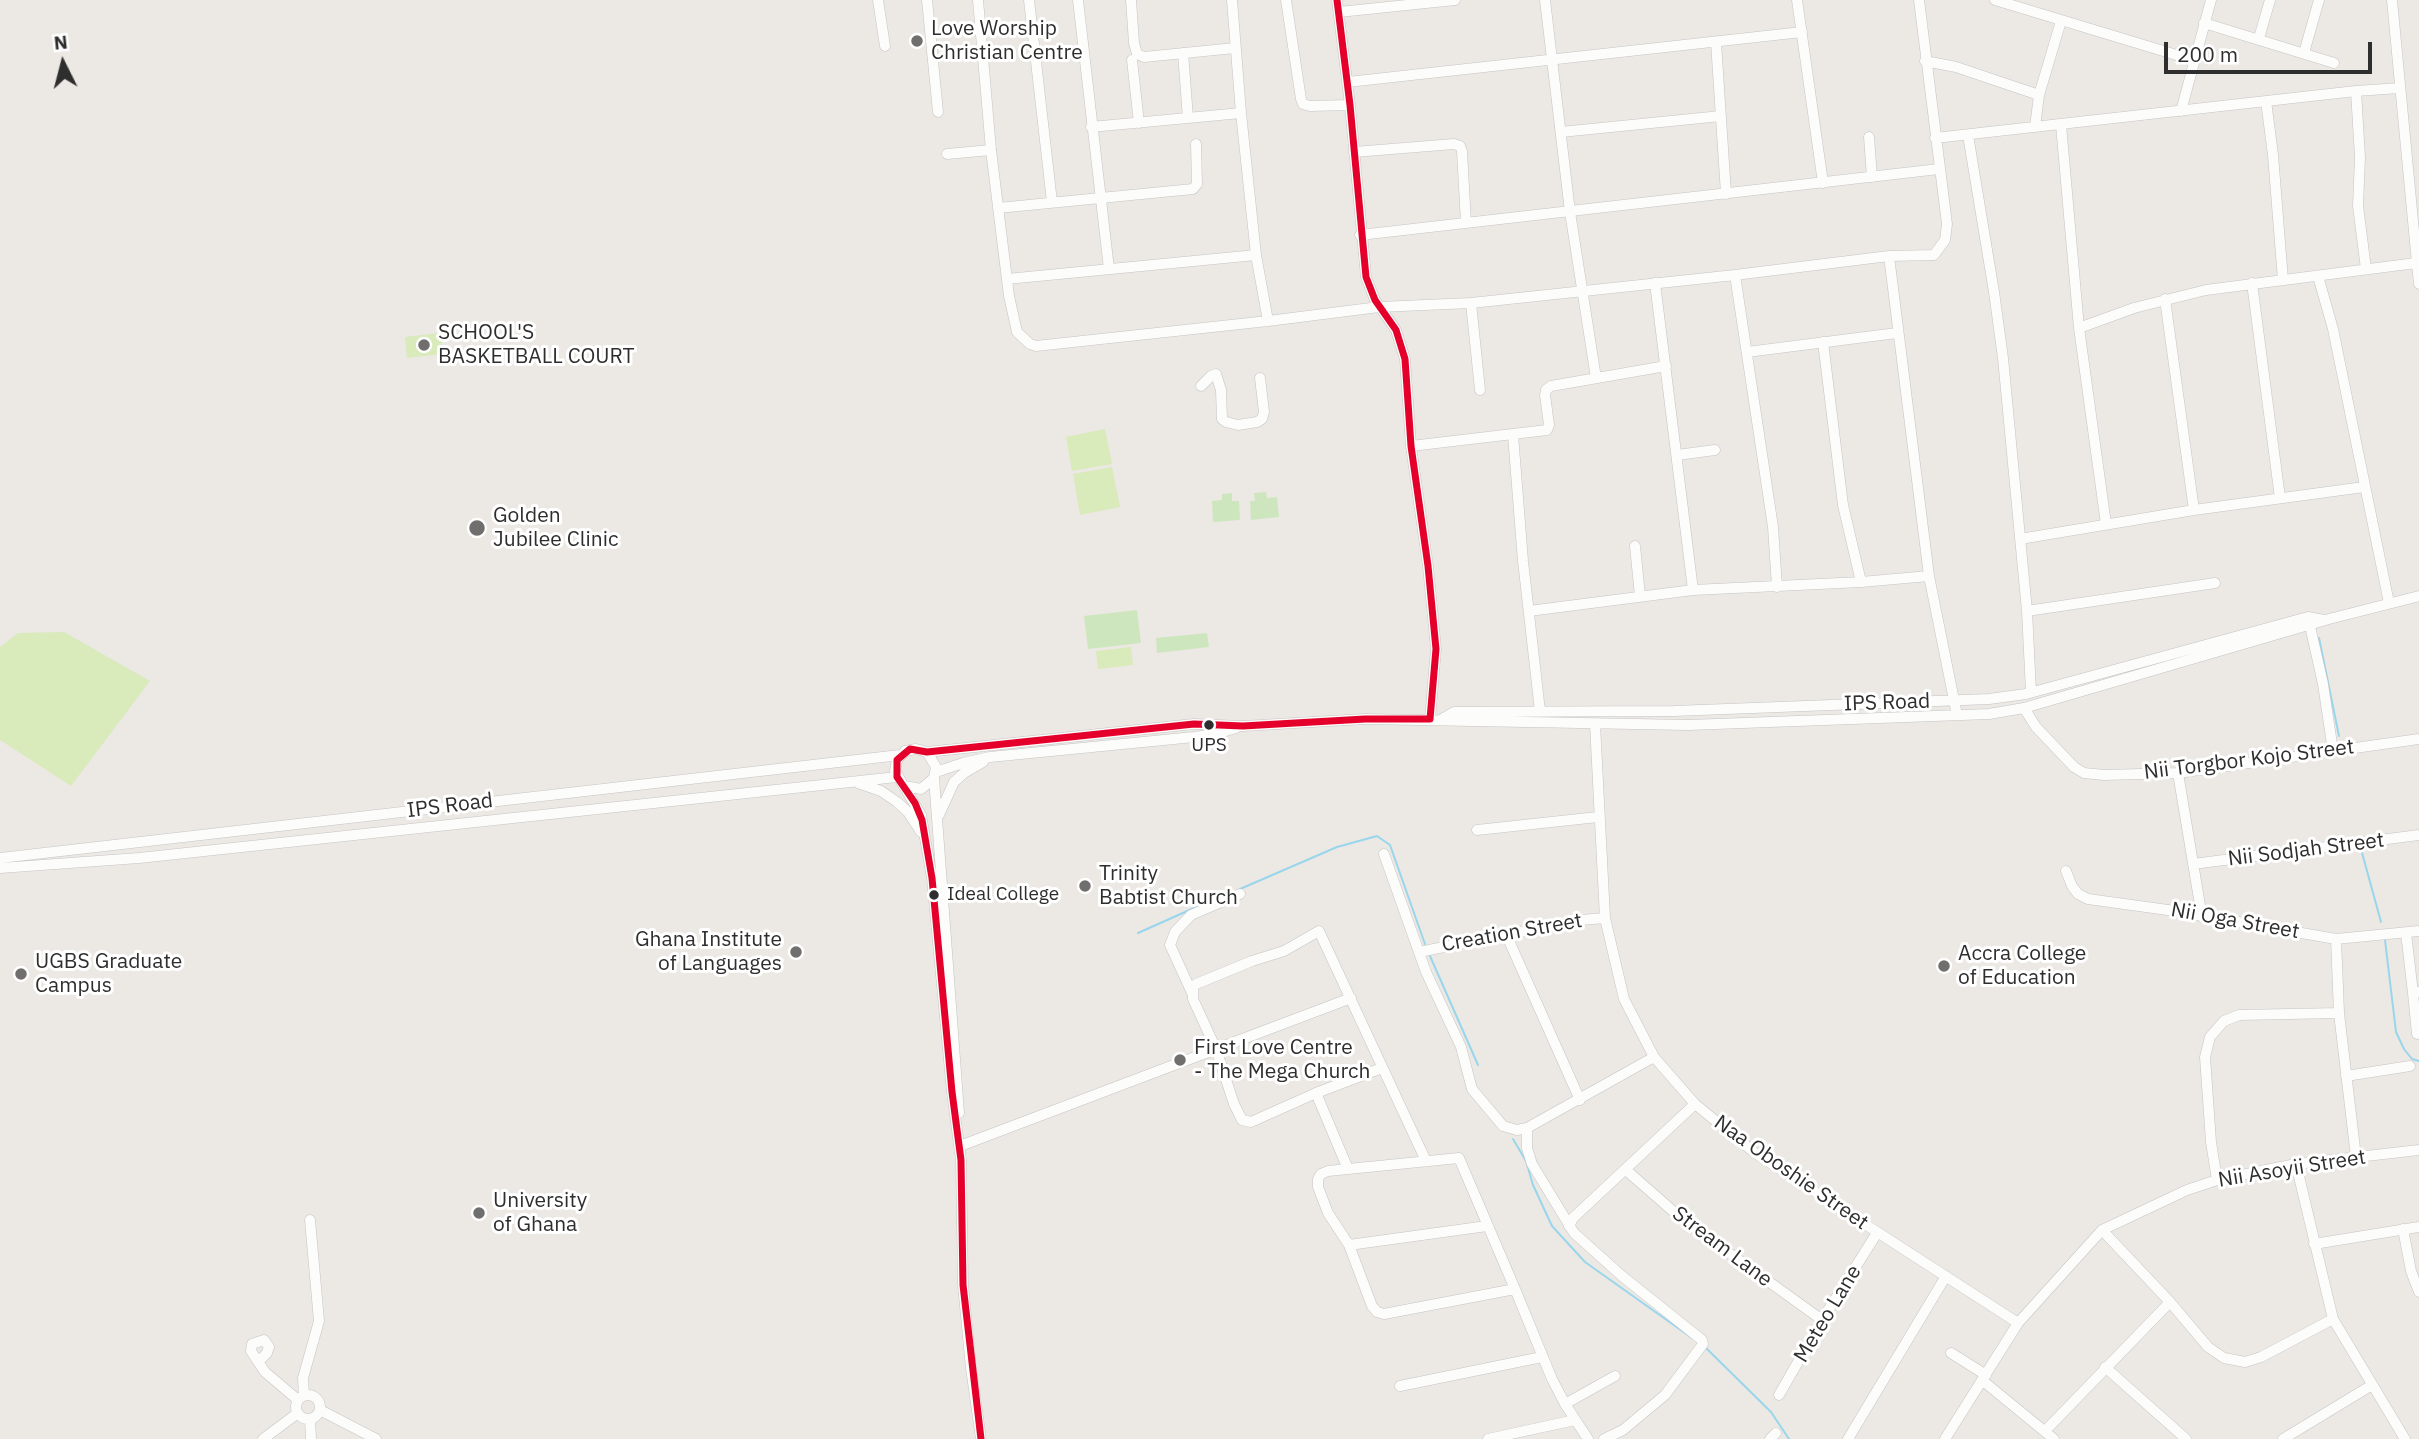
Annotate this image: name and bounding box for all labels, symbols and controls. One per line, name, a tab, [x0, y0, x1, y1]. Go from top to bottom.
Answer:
place label: Love Worship Christian Centre	[931, 16, 1083, 66]
north arrow	[28, 28, 98, 98]
scale bar	[2167, 28, 2375, 72]
text: N	[53, 29, 69, 55]
marker: Love Worship Christian Centre	[909, 33, 925, 49]
text: 200 m	[2177, 40, 2238, 68]
place label: SCHOOL'S BASKETBALL COURT	[438, 320, 635, 370]
marker: SCHOOL'S BASKETBALL COURT	[416, 337, 432, 353]
place label: Golden Jubilee Clinic	[493, 503, 619, 553]
marker: Golden Jubilee Clinic	[467, 518, 487, 538]
street label: IPS Road	[1843, 689, 1931, 717]
marker: UPS	[1202, 718, 1216, 732]
place label: UPS	[1191, 735, 1227, 757]
street label: Nii Torgbor Kojo Street	[2142, 735, 2356, 785]
street label: IPS Road	[406, 788, 494, 824]
street label: Nii Sodjah Street	[2226, 828, 2386, 872]
place label: Trinity Babtist Church	[1099, 861, 1238, 911]
marker: Trinity Babtist Church	[1077, 878, 1093, 894]
place label: Ideal College	[947, 884, 1059, 906]
marker: Ideal College	[927, 888, 941, 902]
street label: Nii Oga Street	[2169, 897, 2301, 945]
street label: Creation Street	[1440, 908, 1584, 958]
place label: Ghana Institute of Languages	[635, 927, 782, 977]
place label: Accra College of Education	[1958, 941, 2086, 991]
marker: Ghana Institute of Languages	[788, 944, 804, 960]
place label: UGBS Graduate Campus	[35, 949, 182, 999]
marker: Accra College of Education	[1936, 958, 1952, 974]
marker: UGBS Graduate Campus	[13, 966, 29, 982]
place label: First Love Centre - The Mega Church	[1194, 1035, 1371, 1085]
marker: First Love Centre - The Mega Church	[1172, 1052, 1188, 1068]
street label: Naa Oboshie Street	[1709, 1110, 1873, 1236]
street label: Nii Asoyii Street	[2216, 1145, 2368, 1193]
place label: University of Ghana	[493, 1188, 587, 1238]
street label: Stream Lane	[1667, 1201, 1777, 1293]
marker: University of Ghana	[471, 1205, 487, 1221]
street label: Meteo Lane	[1789, 1261, 1867, 1367]

